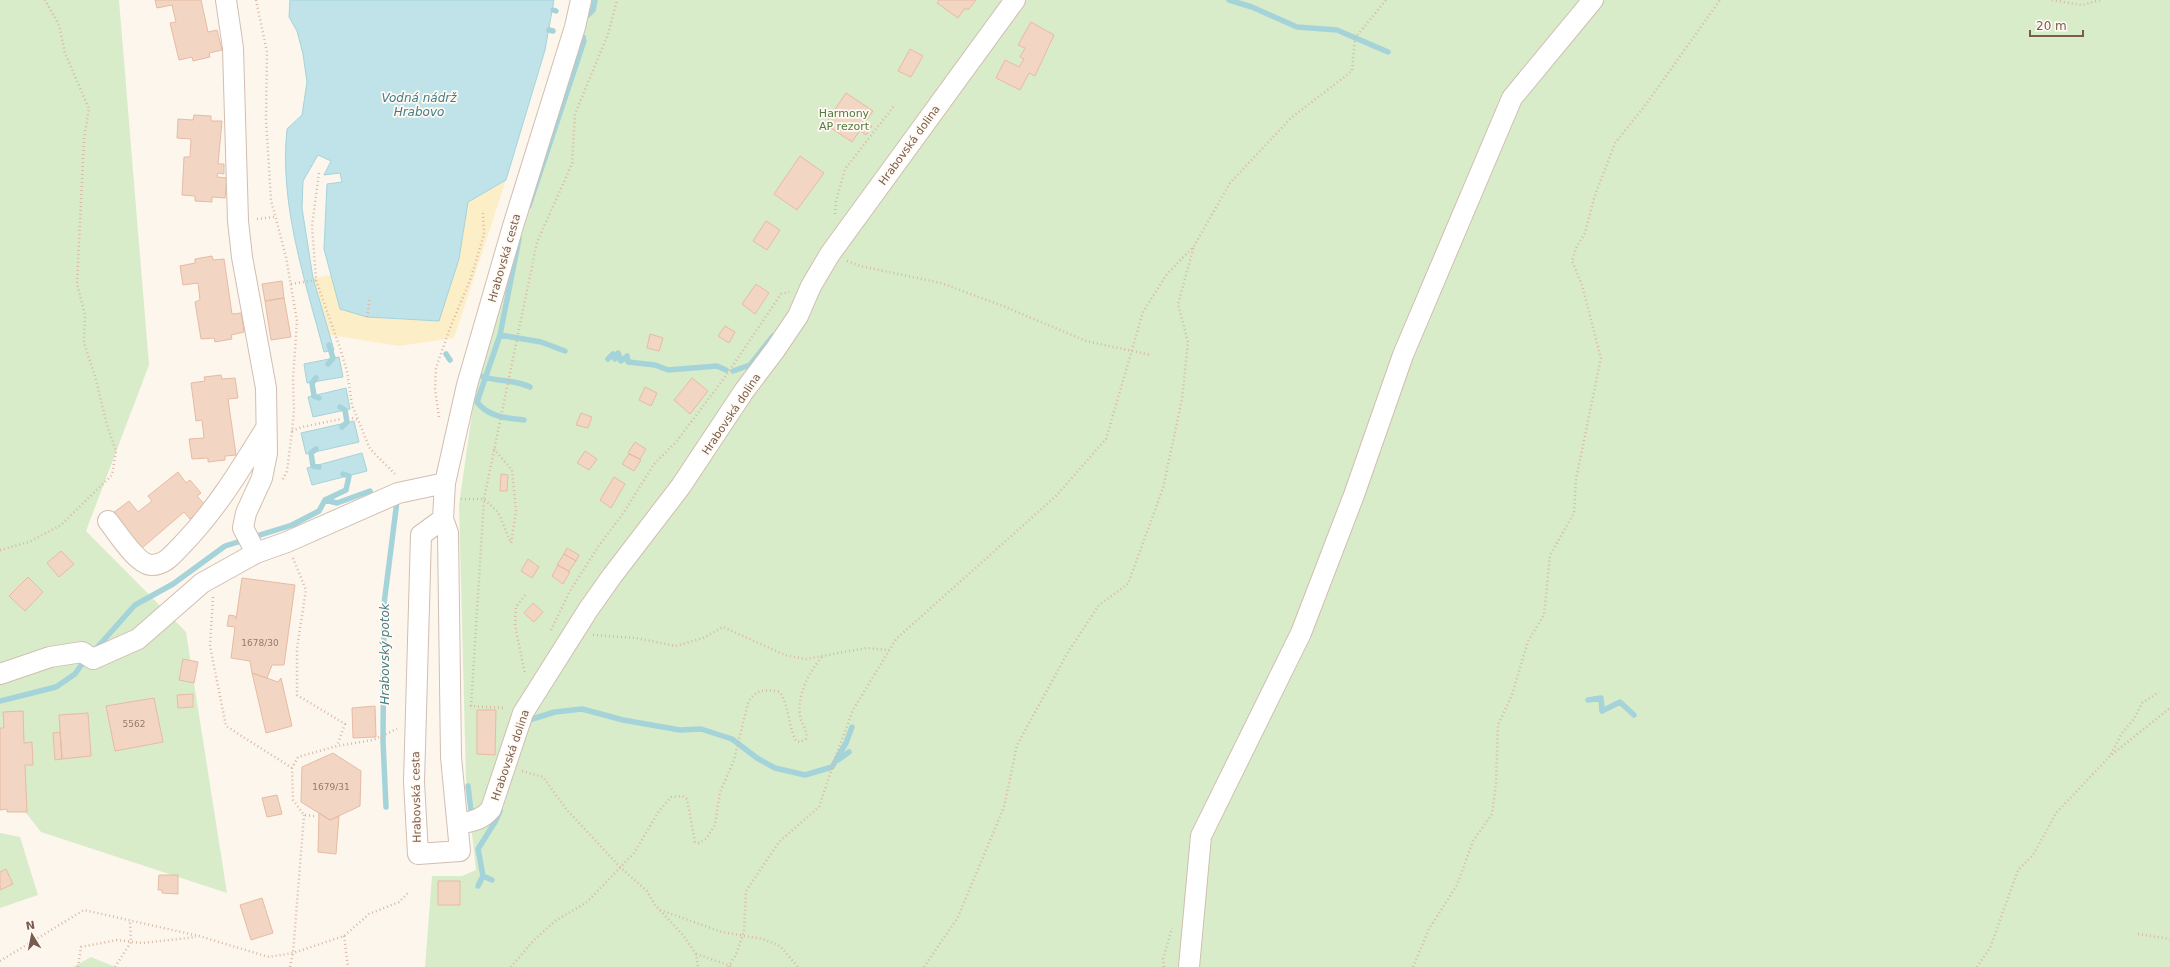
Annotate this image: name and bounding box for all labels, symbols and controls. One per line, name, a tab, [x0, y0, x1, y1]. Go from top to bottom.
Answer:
scale bar	[2030, 12, 2083, 38]
text: 20 m	[2036, 19, 2067, 33]
water label: Vodná nádrž Hrabovo	[381, 91, 457, 119]
street label: Hrabovská dolina	[876, 103, 943, 188]
park label: Harmony AP rezort	[819, 107, 870, 133]
street label: Hrabovská cesta	[486, 212, 523, 304]
street label: Hrabovská dolina	[699, 371, 763, 457]
water label: Hrabovský potok	[378, 602, 392, 705]
house number: 1678/30	[241, 638, 279, 648]
street label: Hrabovská dolina	[489, 708, 532, 802]
house number: 5562	[123, 719, 145, 729]
street label: Hrabovská cesta	[409, 751, 424, 843]
house number: 1679/31	[312, 782, 350, 792]
north arrow	[12, 915, 52, 955]
text: N	[25, 918, 36, 933]

